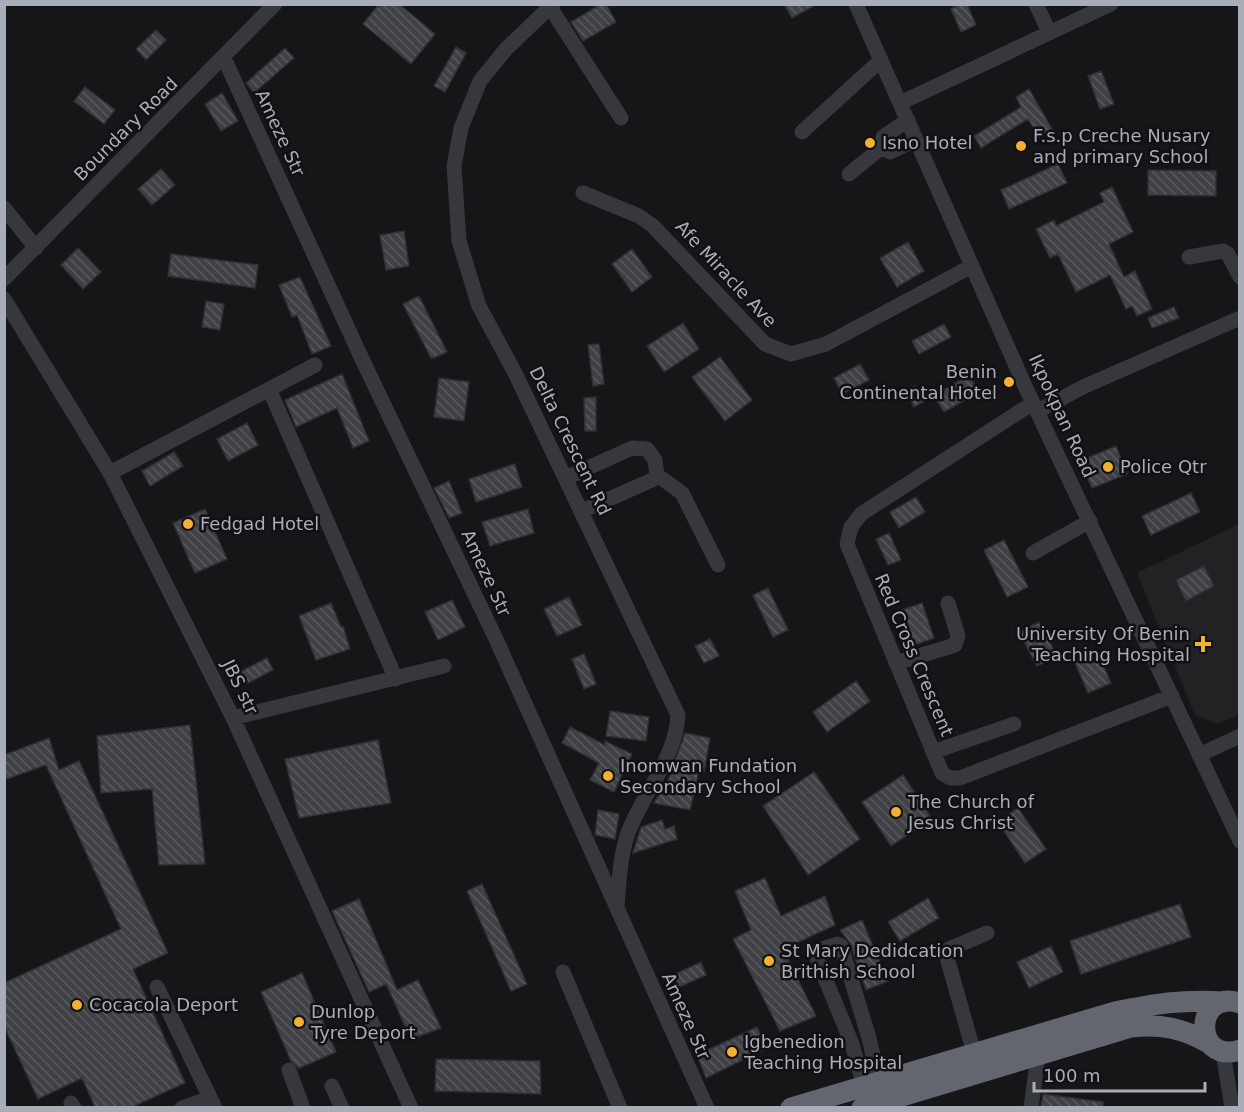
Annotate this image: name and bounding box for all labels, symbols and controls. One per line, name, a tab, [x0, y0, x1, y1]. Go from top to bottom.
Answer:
street label: Boundary Road	[70, 73, 182, 185]
street label: Ameze Str	[251, 86, 310, 180]
place label: F.s.p Creche Nusary and primary School	[1033, 125, 1211, 167]
place label: Isno Hotel	[882, 132, 973, 153]
marker: Isno Hotel	[863, 136, 877, 150]
marker: F.s.p Creche Nusary and primary School	[1014, 139, 1028, 153]
street label: Afe Miracle Ave	[671, 216, 781, 331]
street label: Ikpokpan Road	[1025, 351, 1100, 481]
place label: Benin Continental Hotel	[840, 361, 997, 403]
street label: Delta Crescent Rd	[525, 363, 616, 519]
marker: Benin Continental Hotel	[1002, 375, 1016, 389]
place label: Police Qtr	[1120, 456, 1207, 477]
marker: Police Qtr	[1101, 460, 1115, 474]
place label: Fedgad Hotel	[200, 513, 319, 534]
marker: Fedgad Hotel	[181, 517, 195, 531]
street label: Ameze Str	[457, 526, 516, 620]
street label: Red Cross Crescent	[871, 570, 958, 739]
place label: University Of Benin Teaching Hospital	[1016, 623, 1190, 665]
marker: University Of Benin Teaching Hospital	[1194, 635, 1212, 653]
street label: JBS str	[218, 655, 263, 718]
place label: Inomwan Fundation Secondary School	[620, 755, 797, 797]
marker: Inomwan Fundation Secondary School	[601, 769, 615, 783]
place label: The Church of Jesus Christ	[907, 791, 1035, 833]
marker: The Church of Jesus Christ	[889, 805, 903, 819]
place label: St Mary Dedidcation Brithish School	[781, 940, 964, 982]
marker: St Mary Dedidcation Brithish School	[762, 954, 776, 968]
street label: Ameze Str	[658, 969, 715, 1063]
place label: Cocacola Deport	[89, 994, 238, 1015]
marker: Cocacola Deport	[70, 998, 84, 1012]
place label: Dunlop Tyre Deport	[310, 1001, 415, 1043]
marker: Dunlop Tyre Deport	[292, 1015, 306, 1029]
place label: Igbenedion Teaching Hospital	[743, 1031, 902, 1073]
marker: Igbenedion Teaching Hospital	[725, 1045, 739, 1059]
scale bar	[1034, 1055, 1205, 1093]
text: 100 m	[1043, 1065, 1101, 1086]

